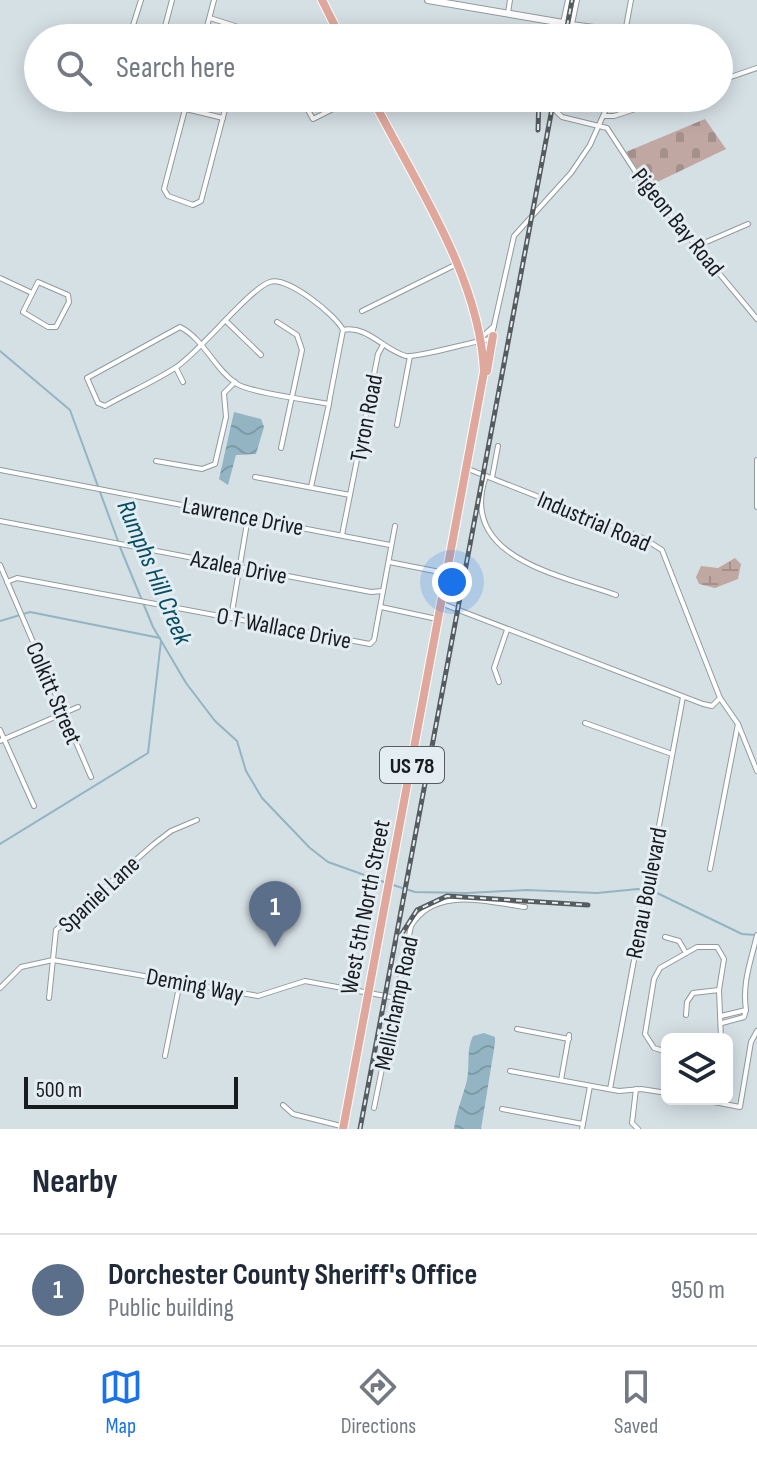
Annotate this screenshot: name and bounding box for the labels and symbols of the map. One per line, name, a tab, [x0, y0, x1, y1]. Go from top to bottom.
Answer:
street label: Pigeon Bay Road	[625, 162, 730, 282]
street label: Tyron Road	[344, 372, 389, 464]
street label: Industrial Road	[533, 485, 655, 558]
street label: Lawrence Drive	[180, 491, 306, 542]
water label: Rumphs Hill Creek	[109, 496, 198, 651]
street label: Azalea Drive	[187, 544, 289, 591]
your location	[432, 562, 472, 602]
street label: O T Wallace Drive	[214, 601, 354, 656]
street label: Colkitt Street	[19, 638, 88, 749]
road number: US 78	[380, 747, 444, 783]
street label: West 5th North Street	[334, 817, 397, 997]
street label: Renau Boulevard	[620, 825, 673, 961]
street label: Spaniel Lane	[53, 850, 146, 939]
pin: 1	[249, 881, 301, 947]
street label: Mellichamp Road	[368, 934, 425, 1073]
street label: Deming Way	[144, 962, 246, 1009]
scale bar	[24, 1073, 238, 1109]

